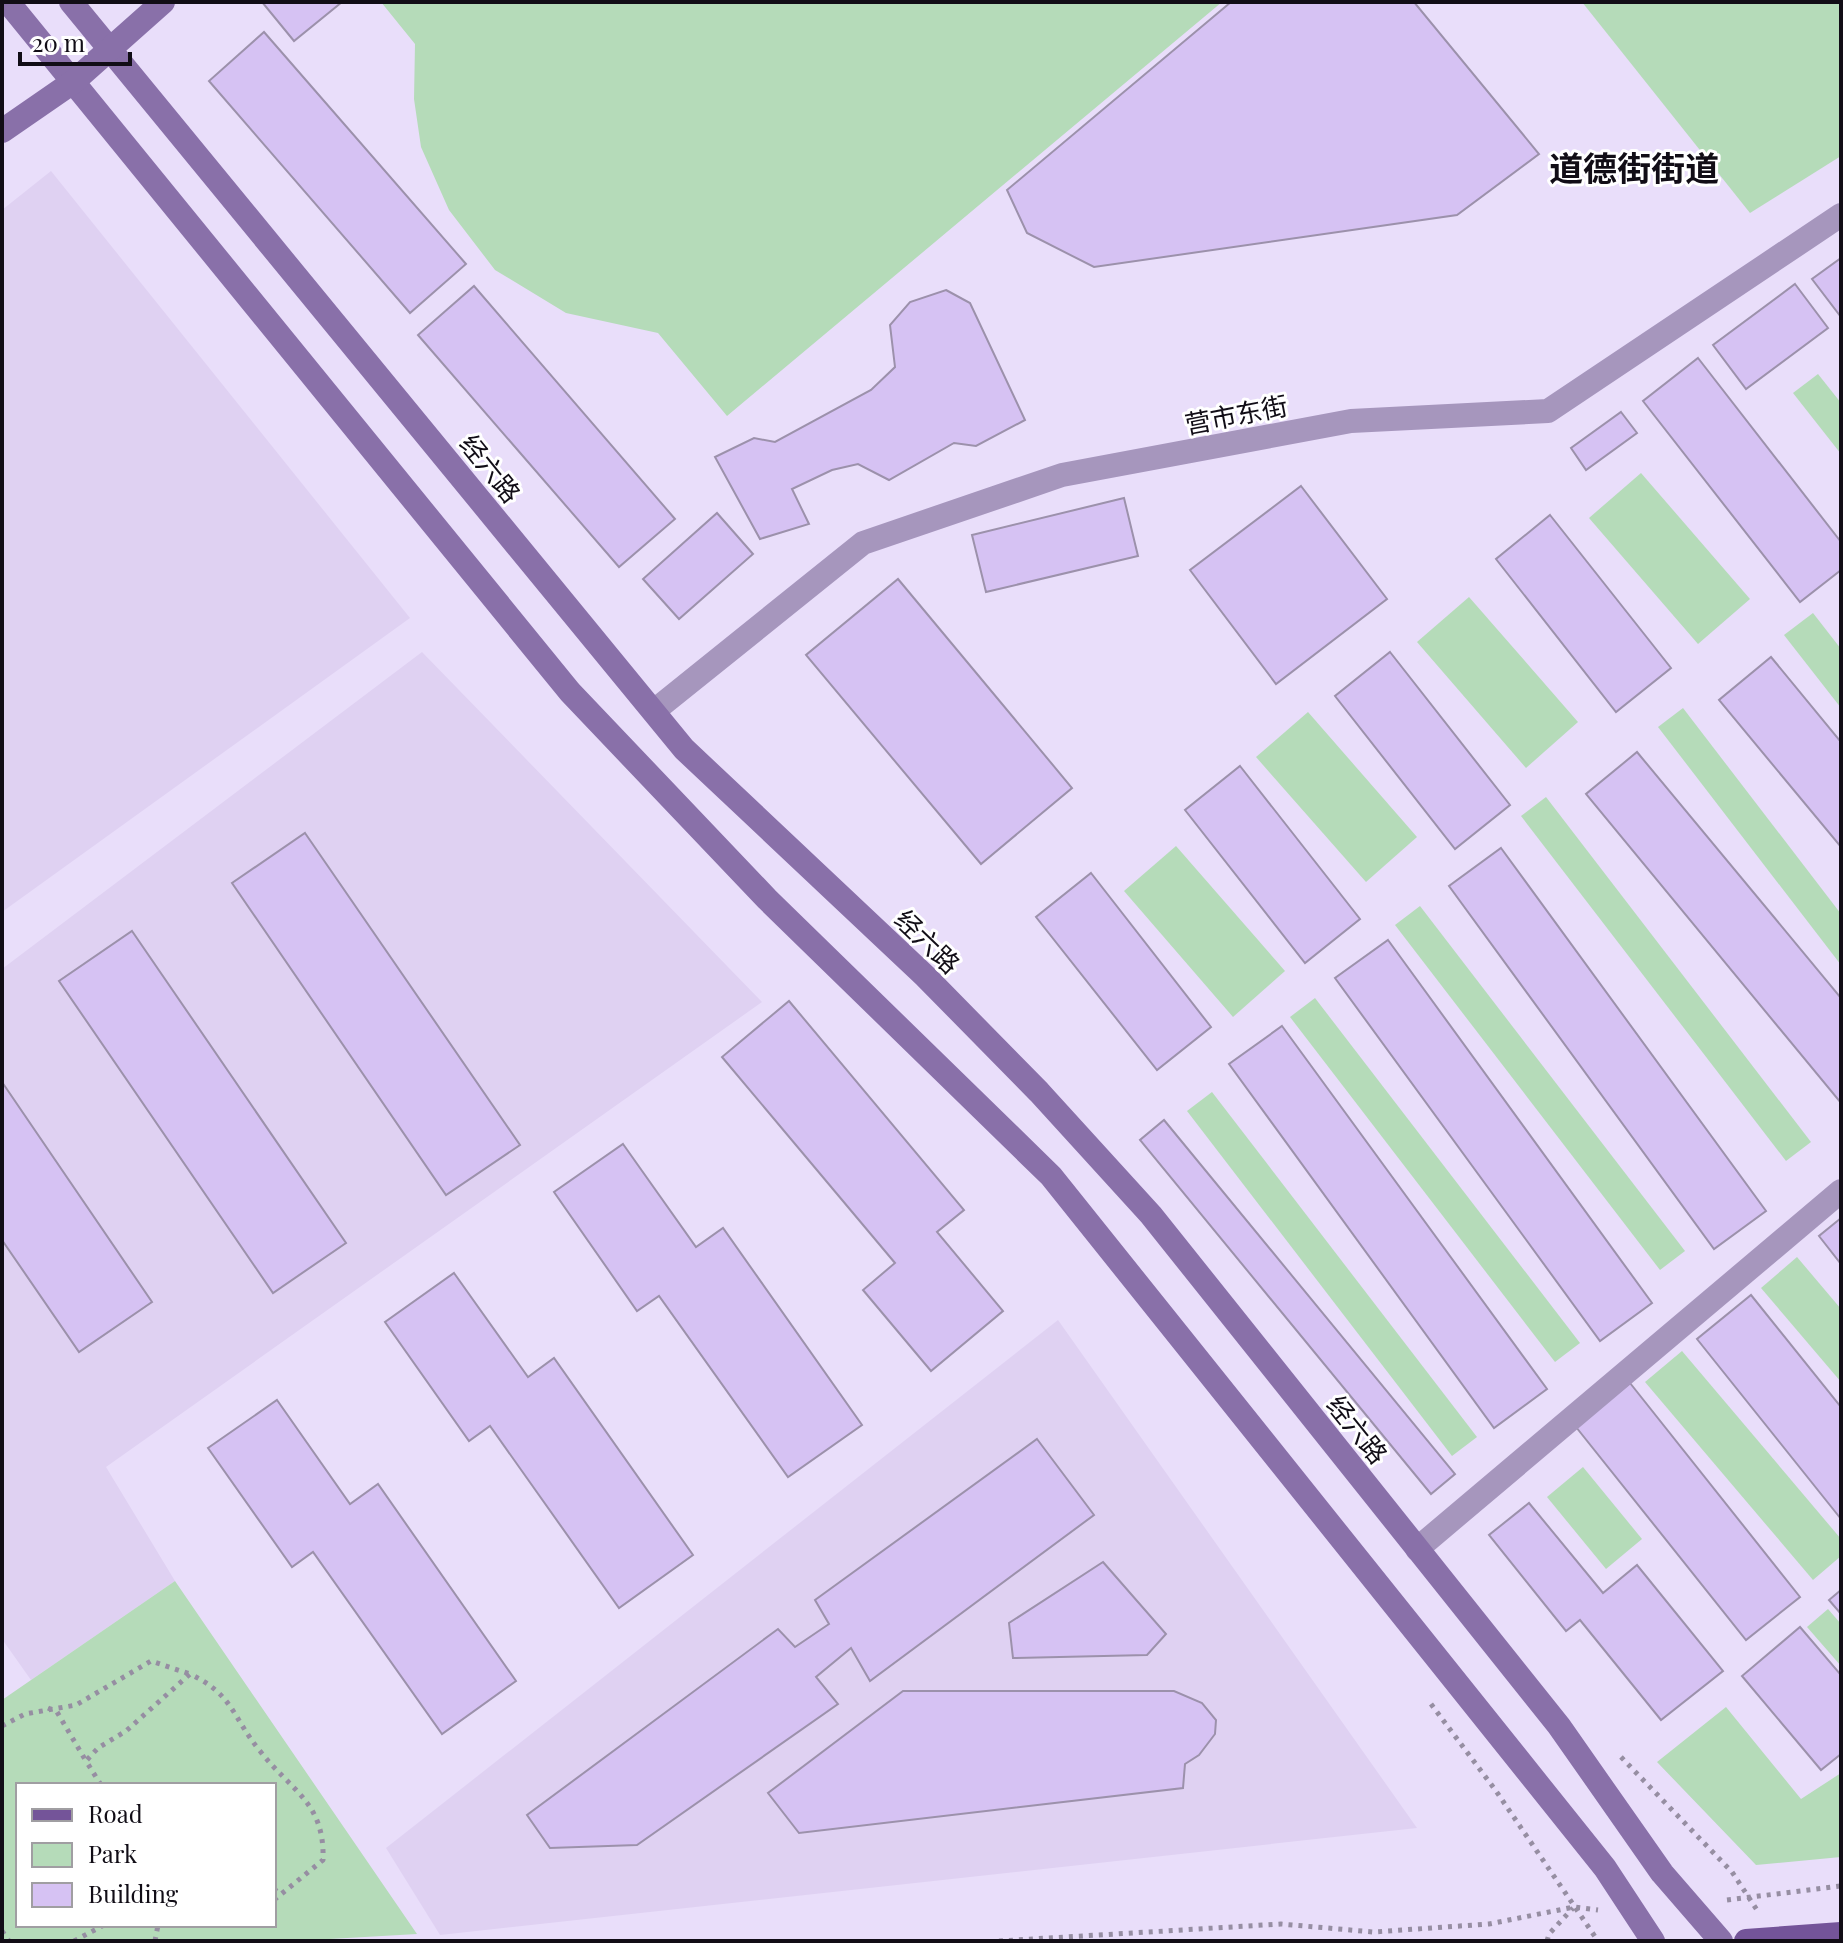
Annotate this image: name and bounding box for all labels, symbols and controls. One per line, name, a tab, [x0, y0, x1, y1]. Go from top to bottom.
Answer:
scale bar	[20, 16, 130, 66]
text: 20 m	[32, 26, 85, 58]
district label: 道德街街道	[1549, 144, 1719, 190]
street label: 营市东街	[1182, 387, 1290, 441]
street label: 经六路	[453, 427, 529, 509]
street label: 经六路	[888, 901, 968, 981]
street label: 经六路	[1320, 1388, 1396, 1470]
legend	[16, 1783, 276, 1927]
text: Road	[88, 1797, 143, 1829]
text: Park	[88, 1837, 138, 1869]
text: Building	[88, 1877, 179, 1909]

